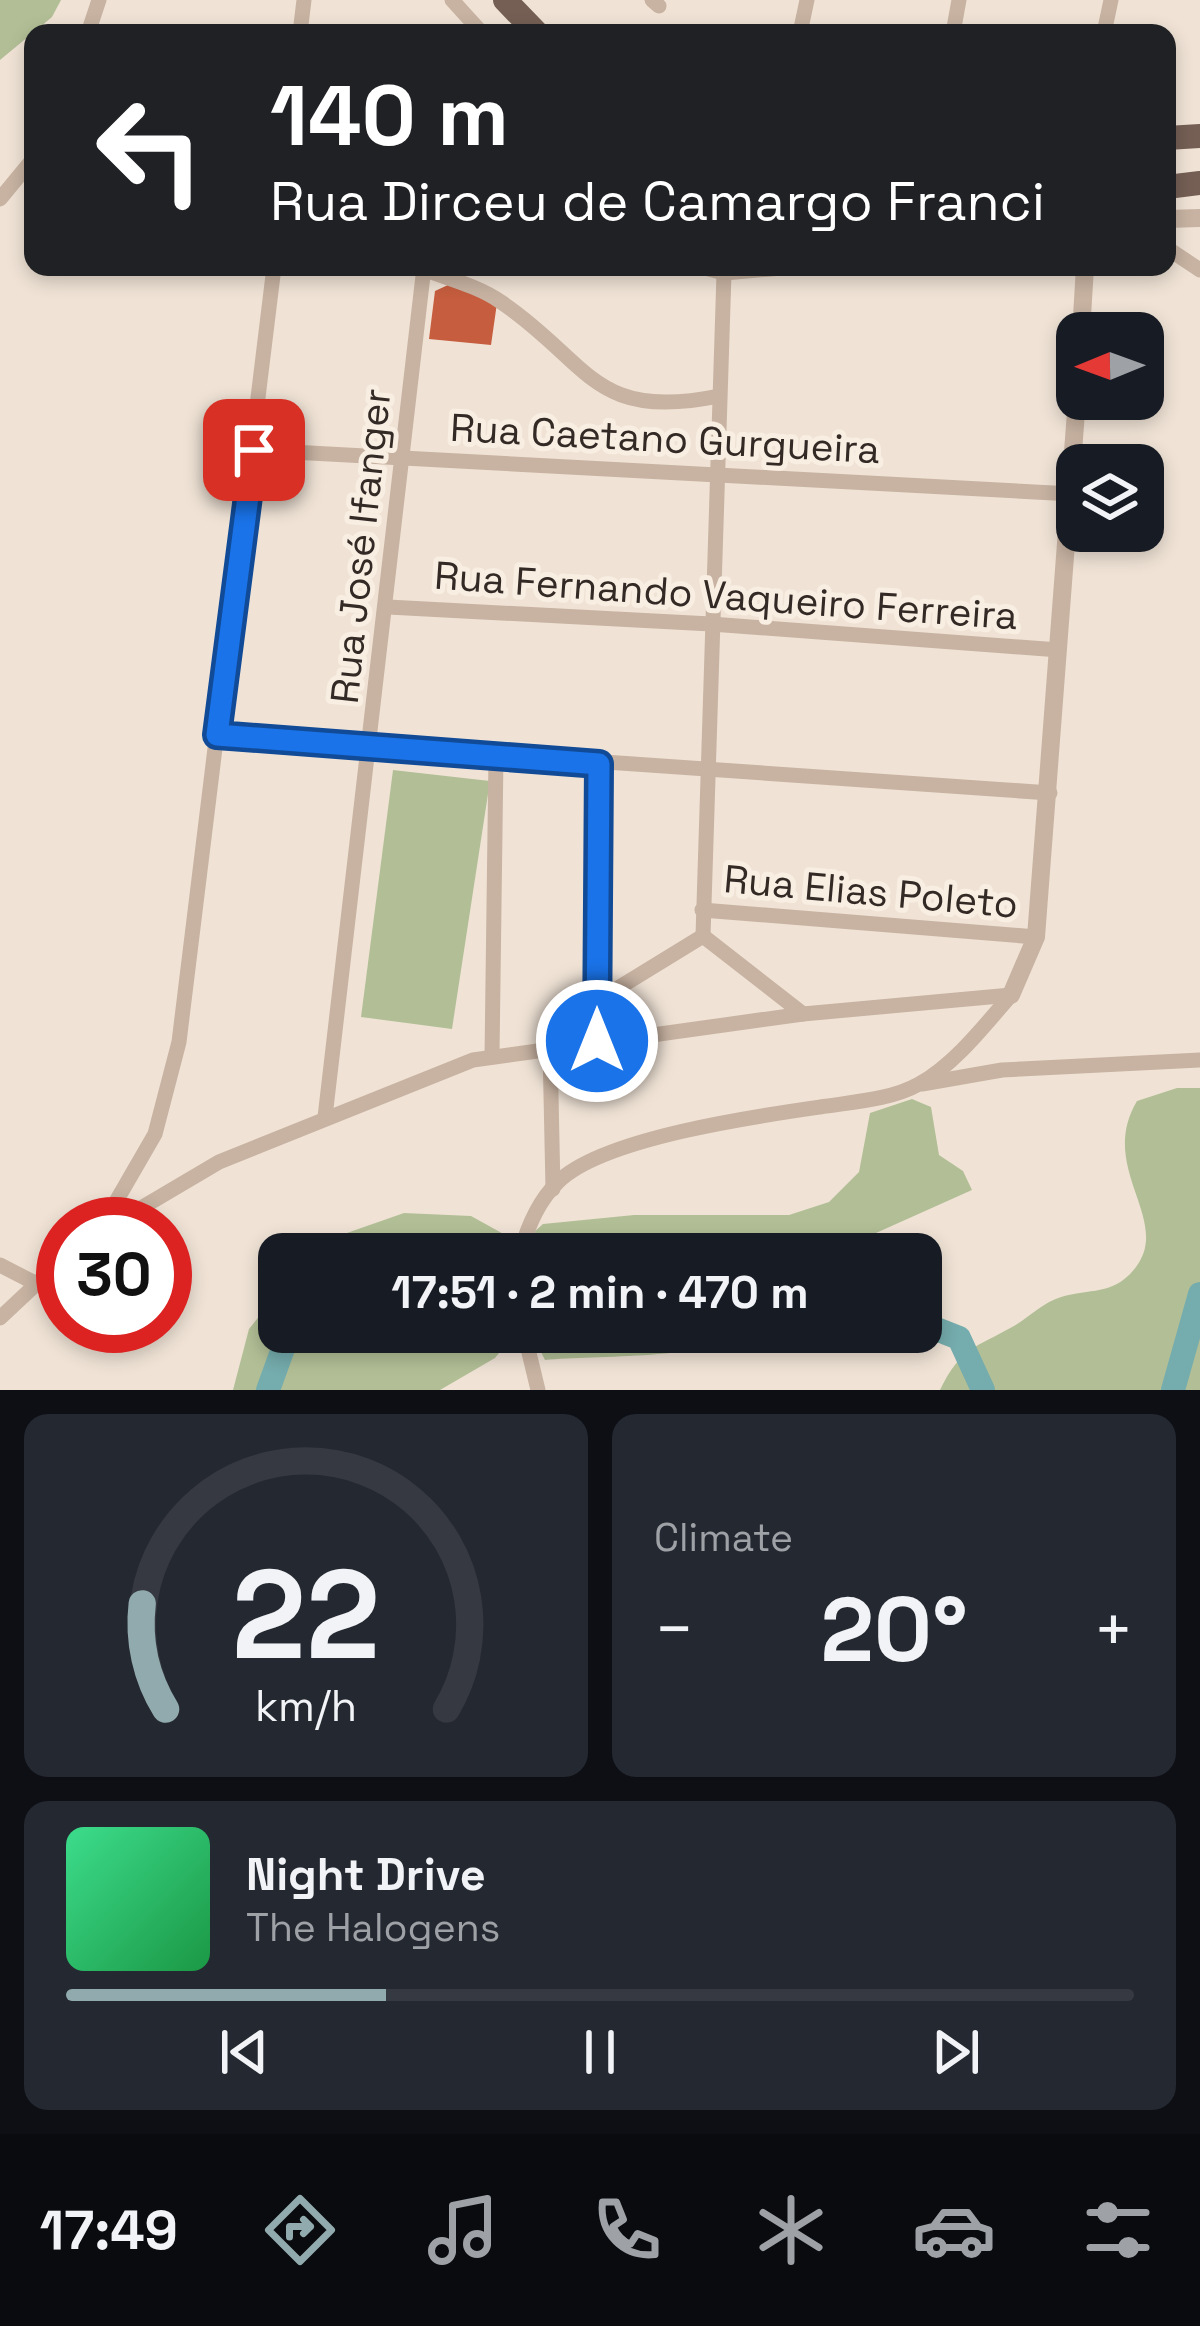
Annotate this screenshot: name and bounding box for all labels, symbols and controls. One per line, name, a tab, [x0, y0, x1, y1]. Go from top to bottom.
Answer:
text: 140 m	[270, 62, 509, 170]
icon: left	[72, 72, 228, 228]
text: Rua Dirceu de Camargo Franci	[270, 167, 1045, 236]
north arrow	[1056, 312, 1164, 420]
map controls	[1056, 312, 1164, 552]
street label: Rua José Ifanger	[320, 386, 401, 706]
pin	[203, 399, 305, 501]
street label: Rua Caetano Gurgueira	[449, 403, 881, 474]
icon: arrive	[221, 417, 287, 483]
button: layers	[1056, 444, 1164, 552]
street label: Rua Fernando Vaqueiro Ferreira	[433, 551, 1019, 640]
street label: Rua Elias Poleto	[722, 854, 1020, 929]
position arrow	[534, 978, 660, 1104]
speed limit sign: 30	[36, 1197, 192, 1353]
text: 17:51 · 2 min · 470 m	[391, 1264, 809, 1321]
text: Climate	[654, 1513, 793, 1562]
text: 22	[232, 1535, 380, 1694]
text: 20°	[820, 1572, 968, 1687]
text: −	[654, 1587, 695, 1671]
text: +	[1093, 1587, 1134, 1671]
text: km/h	[255, 1678, 357, 1733]
text: Night Drive	[246, 1846, 486, 1903]
text: The Halogens	[246, 1903, 500, 1952]
icon: previous	[211, 2019, 277, 2085]
icon: pause	[567, 2019, 633, 2085]
icon: next	[923, 2019, 989, 2085]
icon: directions	[258, 2188, 342, 2272]
icon: music	[421, 2188, 505, 2272]
icon: phone	[585, 2188, 669, 2272]
icon: climate	[749, 2188, 833, 2272]
icon: car	[912, 2188, 996, 2272]
icon: filters	[1076, 2188, 1160, 2272]
text: 17:49	[40, 2196, 178, 2265]

